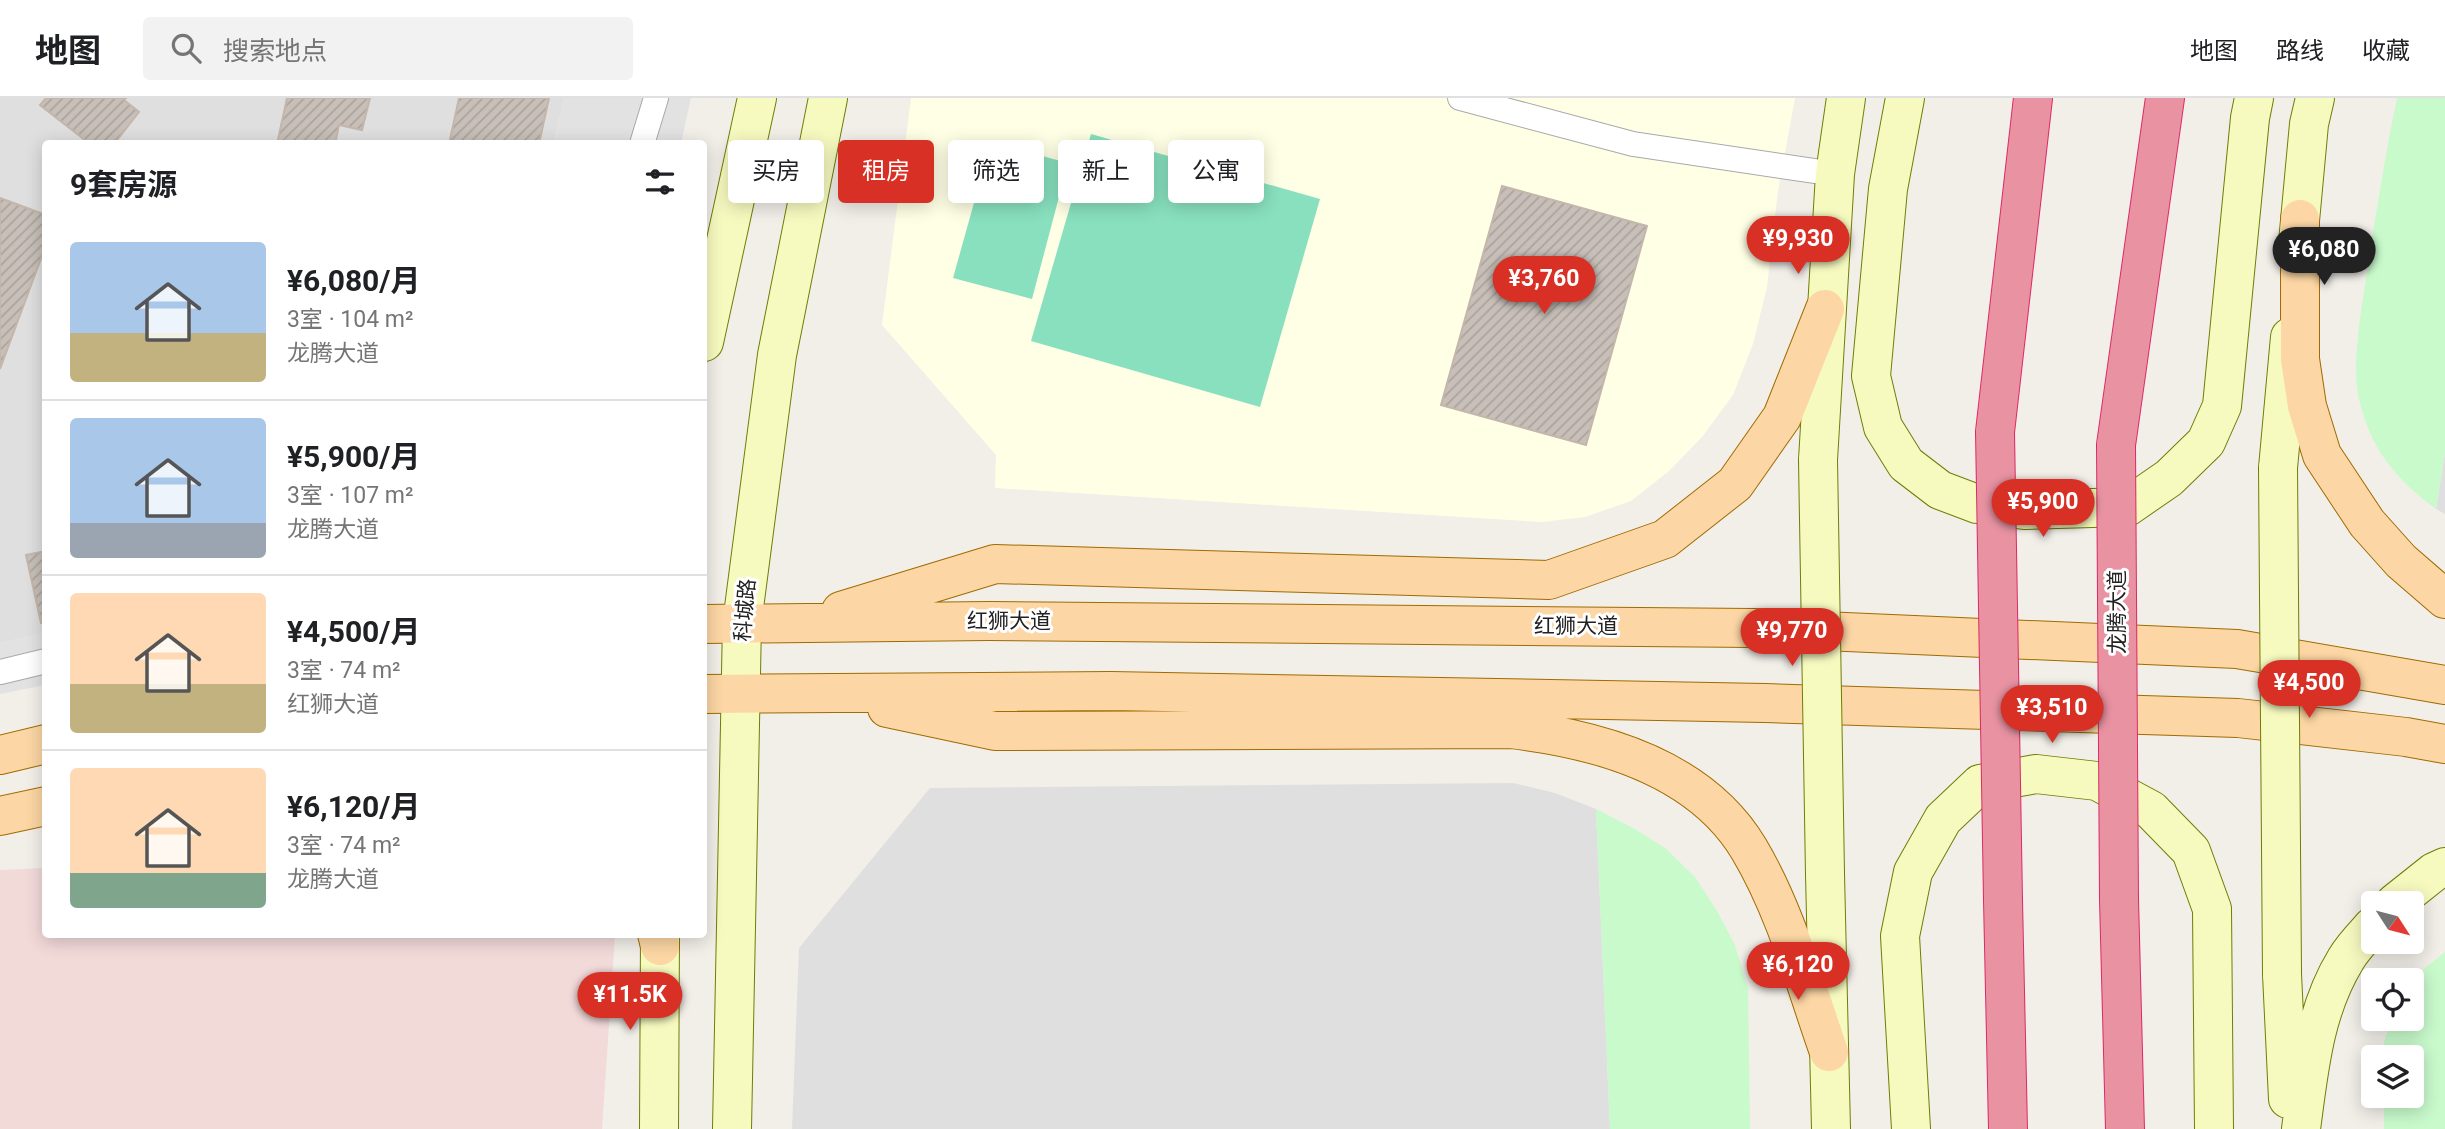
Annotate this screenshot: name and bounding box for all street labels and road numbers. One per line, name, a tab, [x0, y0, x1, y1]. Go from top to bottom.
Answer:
street label: 龙腾大道	[2105, 570, 2129, 654]
street label: 科城路	[730, 578, 760, 642]
street label: 红狮大道	[967, 609, 1051, 633]
street label: 红狮大道	[1534, 614, 1618, 638]

